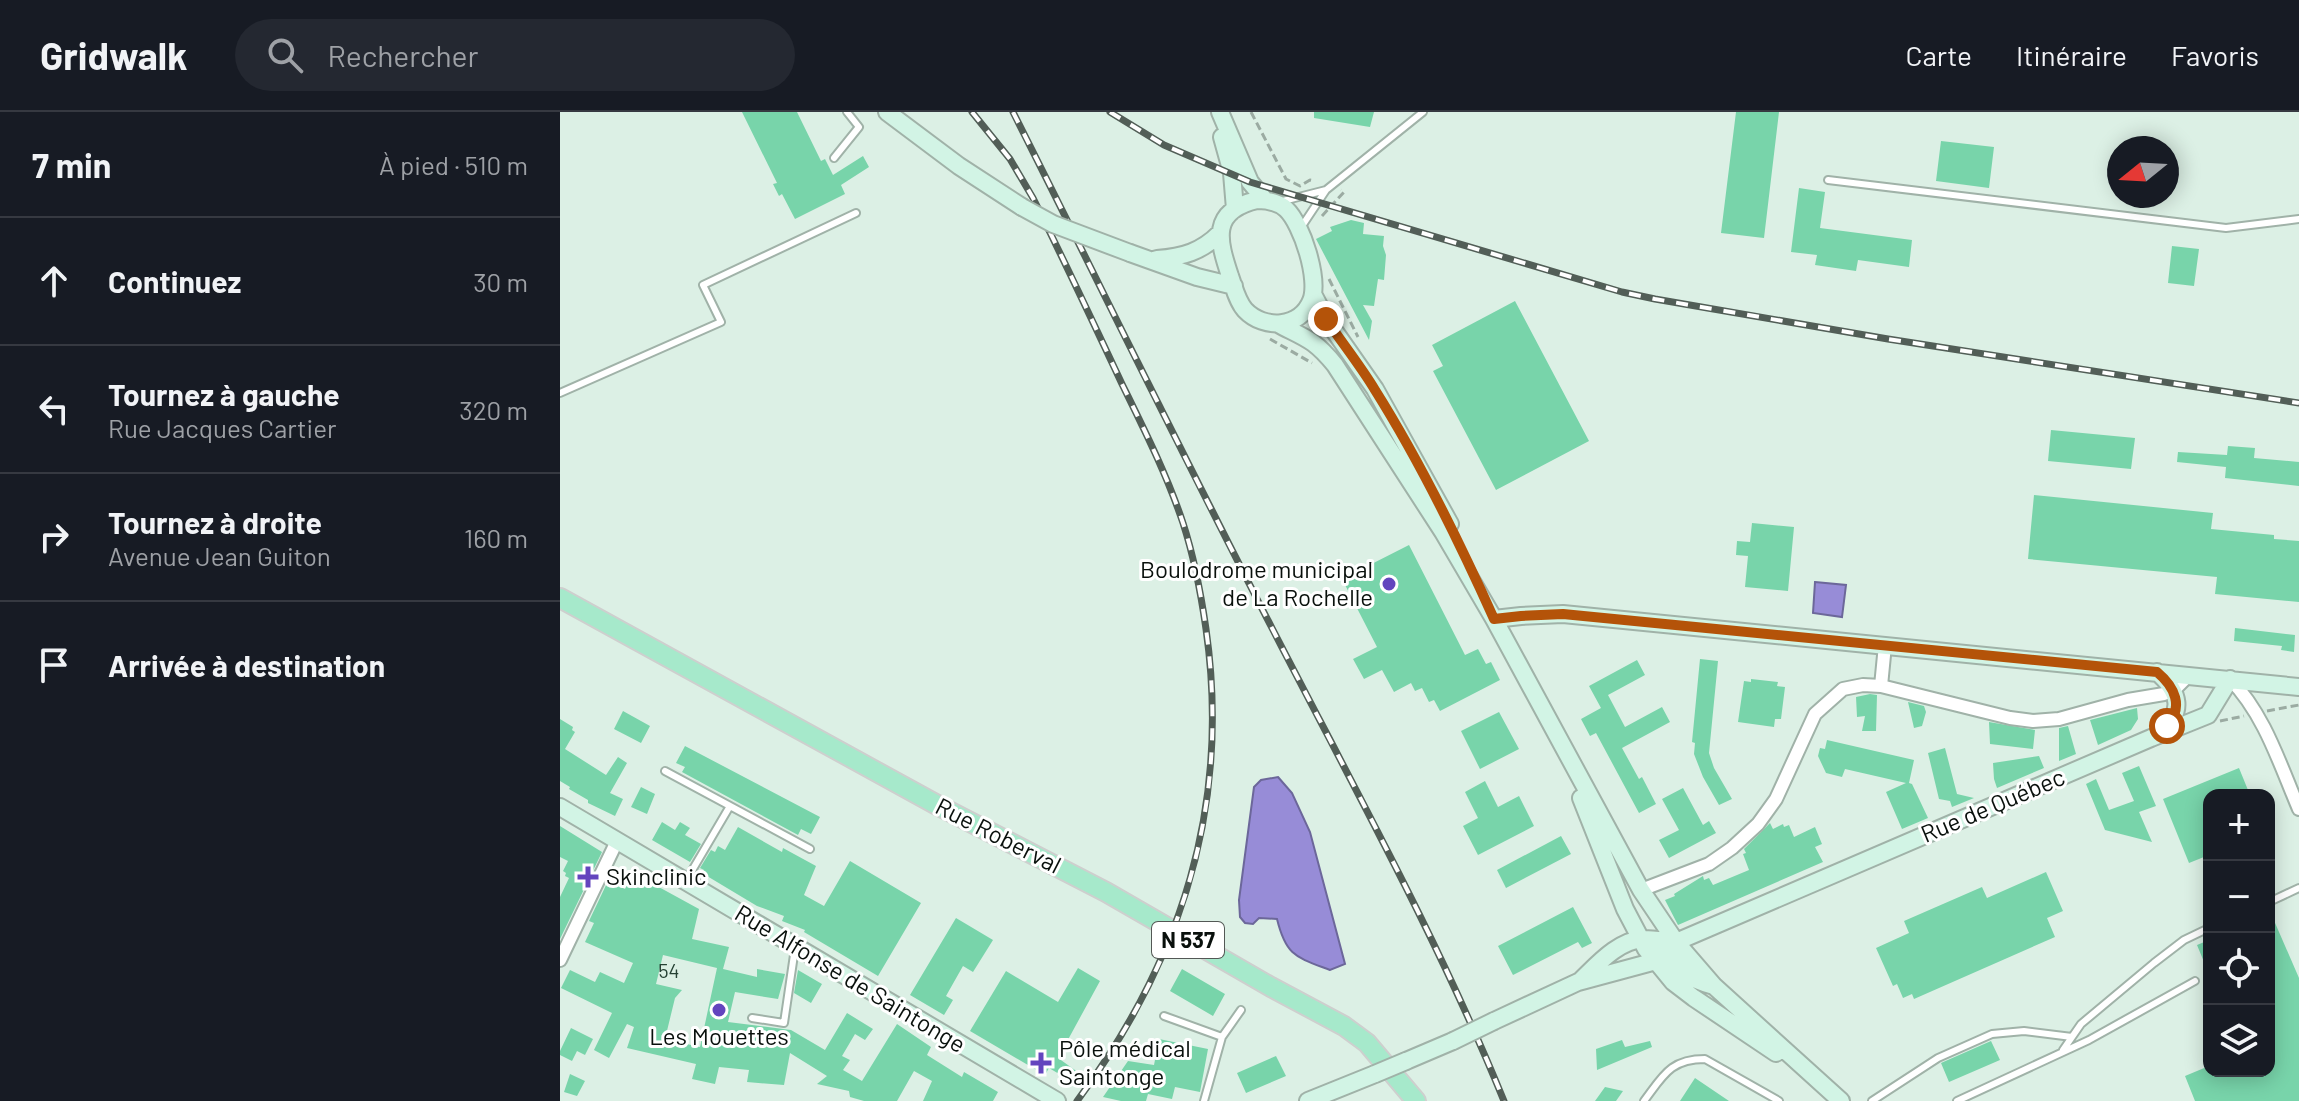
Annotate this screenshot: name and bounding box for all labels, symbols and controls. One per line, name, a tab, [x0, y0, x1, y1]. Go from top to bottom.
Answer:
search box	[235, 19, 795, 91]
text: Gridwalk	[40, 32, 187, 78]
icon: search	[263, 33, 307, 77]
text: Rechercher	[327, 37, 478, 73]
text: Carte	[1906, 38, 1972, 72]
text: Itinéraire	[2016, 38, 2127, 72]
text: Favoris	[2171, 38, 2259, 72]
north arrow	[2107, 136, 2179, 208]
text: 7 min	[32, 144, 111, 185]
text: À pied · 510 m	[379, 149, 528, 180]
icon: ahead	[32, 259, 76, 303]
text: Continuez	[108, 263, 241, 299]
text: 30 m	[473, 266, 528, 297]
route end	[1308, 301, 1344, 337]
text: Tournez à gauche	[108, 376, 340, 412]
icon: left	[32, 387, 76, 431]
text: 320 m	[459, 394, 528, 425]
text: Rue Jacques Cartier	[108, 412, 336, 443]
text: Tournez à droite	[108, 504, 322, 540]
icon: right	[32, 515, 76, 559]
text: 160 m	[464, 522, 528, 553]
text: Avenue Jean Guiton	[108, 540, 331, 571]
place label: Boulodrome municipal de La Rochelle	[1140, 554, 1373, 611]
marker: Boulodrome municipal de La Rochelle	[1380, 575, 1398, 593]
icon: arrive	[32, 643, 76, 687]
text: Arrivée à destination	[108, 647, 385, 683]
route start	[2149, 708, 2185, 744]
street label: Rue de Québec	[1916, 761, 2069, 848]
map controls	[2203, 789, 2275, 1077]
button: +	[2203, 789, 2275, 861]
street label: Rue Roberval	[931, 791, 1066, 879]
place label: Skinclinic	[606, 861, 707, 890]
button: −	[2203, 861, 2275, 933]
marker: Skinclinic	[577, 866, 599, 888]
street label: Rue Alfonse de Saintonge	[730, 897, 971, 1058]
road number: N 537	[1152, 922, 1224, 958]
button: locate	[2203, 933, 2275, 1005]
house number: 54	[658, 958, 680, 982]
marker: Les Mouettes	[710, 1001, 728, 1019]
button: layers	[2203, 1005, 2275, 1077]
place label: Les Mouettes	[649, 1021, 789, 1050]
place label: Pôle médical Saintonge	[1059, 1033, 1191, 1090]
marker: Pôle médical Saintonge	[1030, 1052, 1052, 1074]

